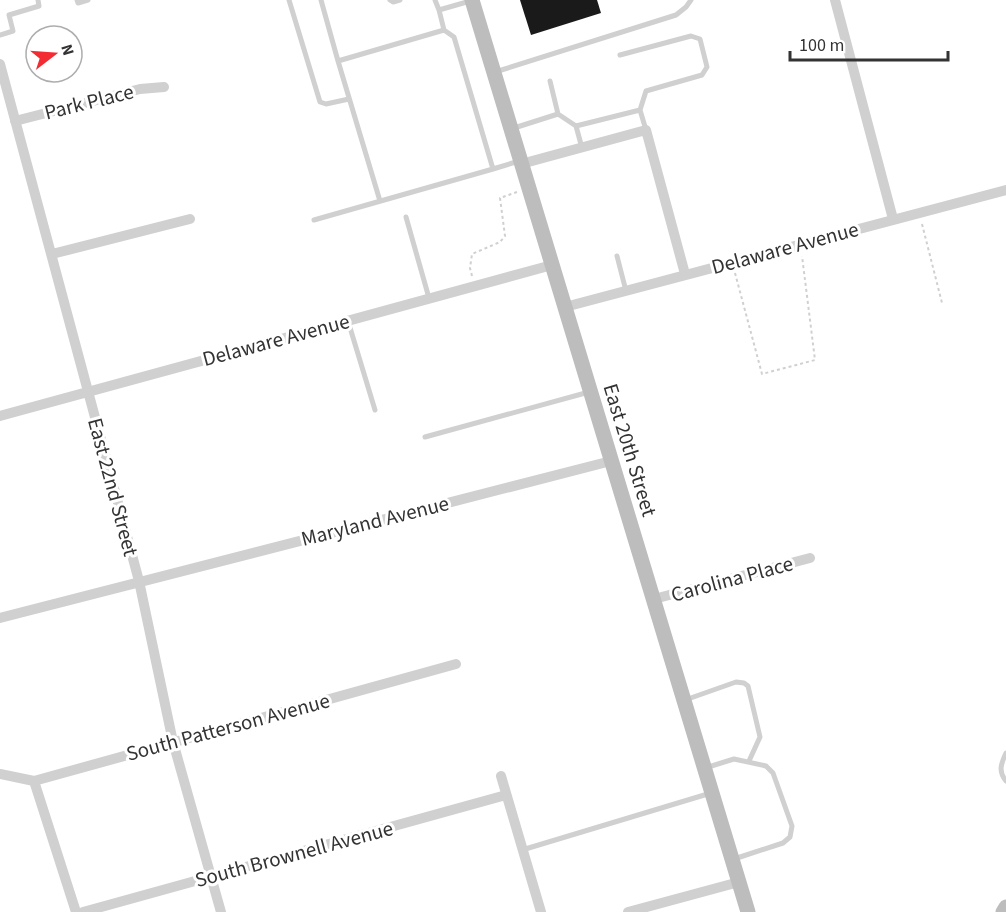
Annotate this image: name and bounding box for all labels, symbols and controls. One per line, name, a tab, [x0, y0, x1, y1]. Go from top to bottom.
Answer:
north arrow	[24, 24, 84, 84]
scale bar	[790, 24, 948, 62]
text: 100 m	[799, 33, 844, 58]
text: N	[55, 42, 79, 58]
street label: Park Place	[41, 76, 137, 128]
street label: Delaware Avenue	[708, 214, 862, 282]
street label: Delaware Avenue	[199, 306, 353, 374]
street label: East 20th Street	[596, 380, 664, 520]
street label: East 22nd Street	[80, 414, 146, 560]
street label: Maryland Avenue	[298, 488, 452, 554]
street label: Carolina Place	[668, 548, 796, 610]
street label: South Patterson Avenue	[123, 685, 333, 769]
street label: South Brownell Avenue	[192, 813, 396, 895]

